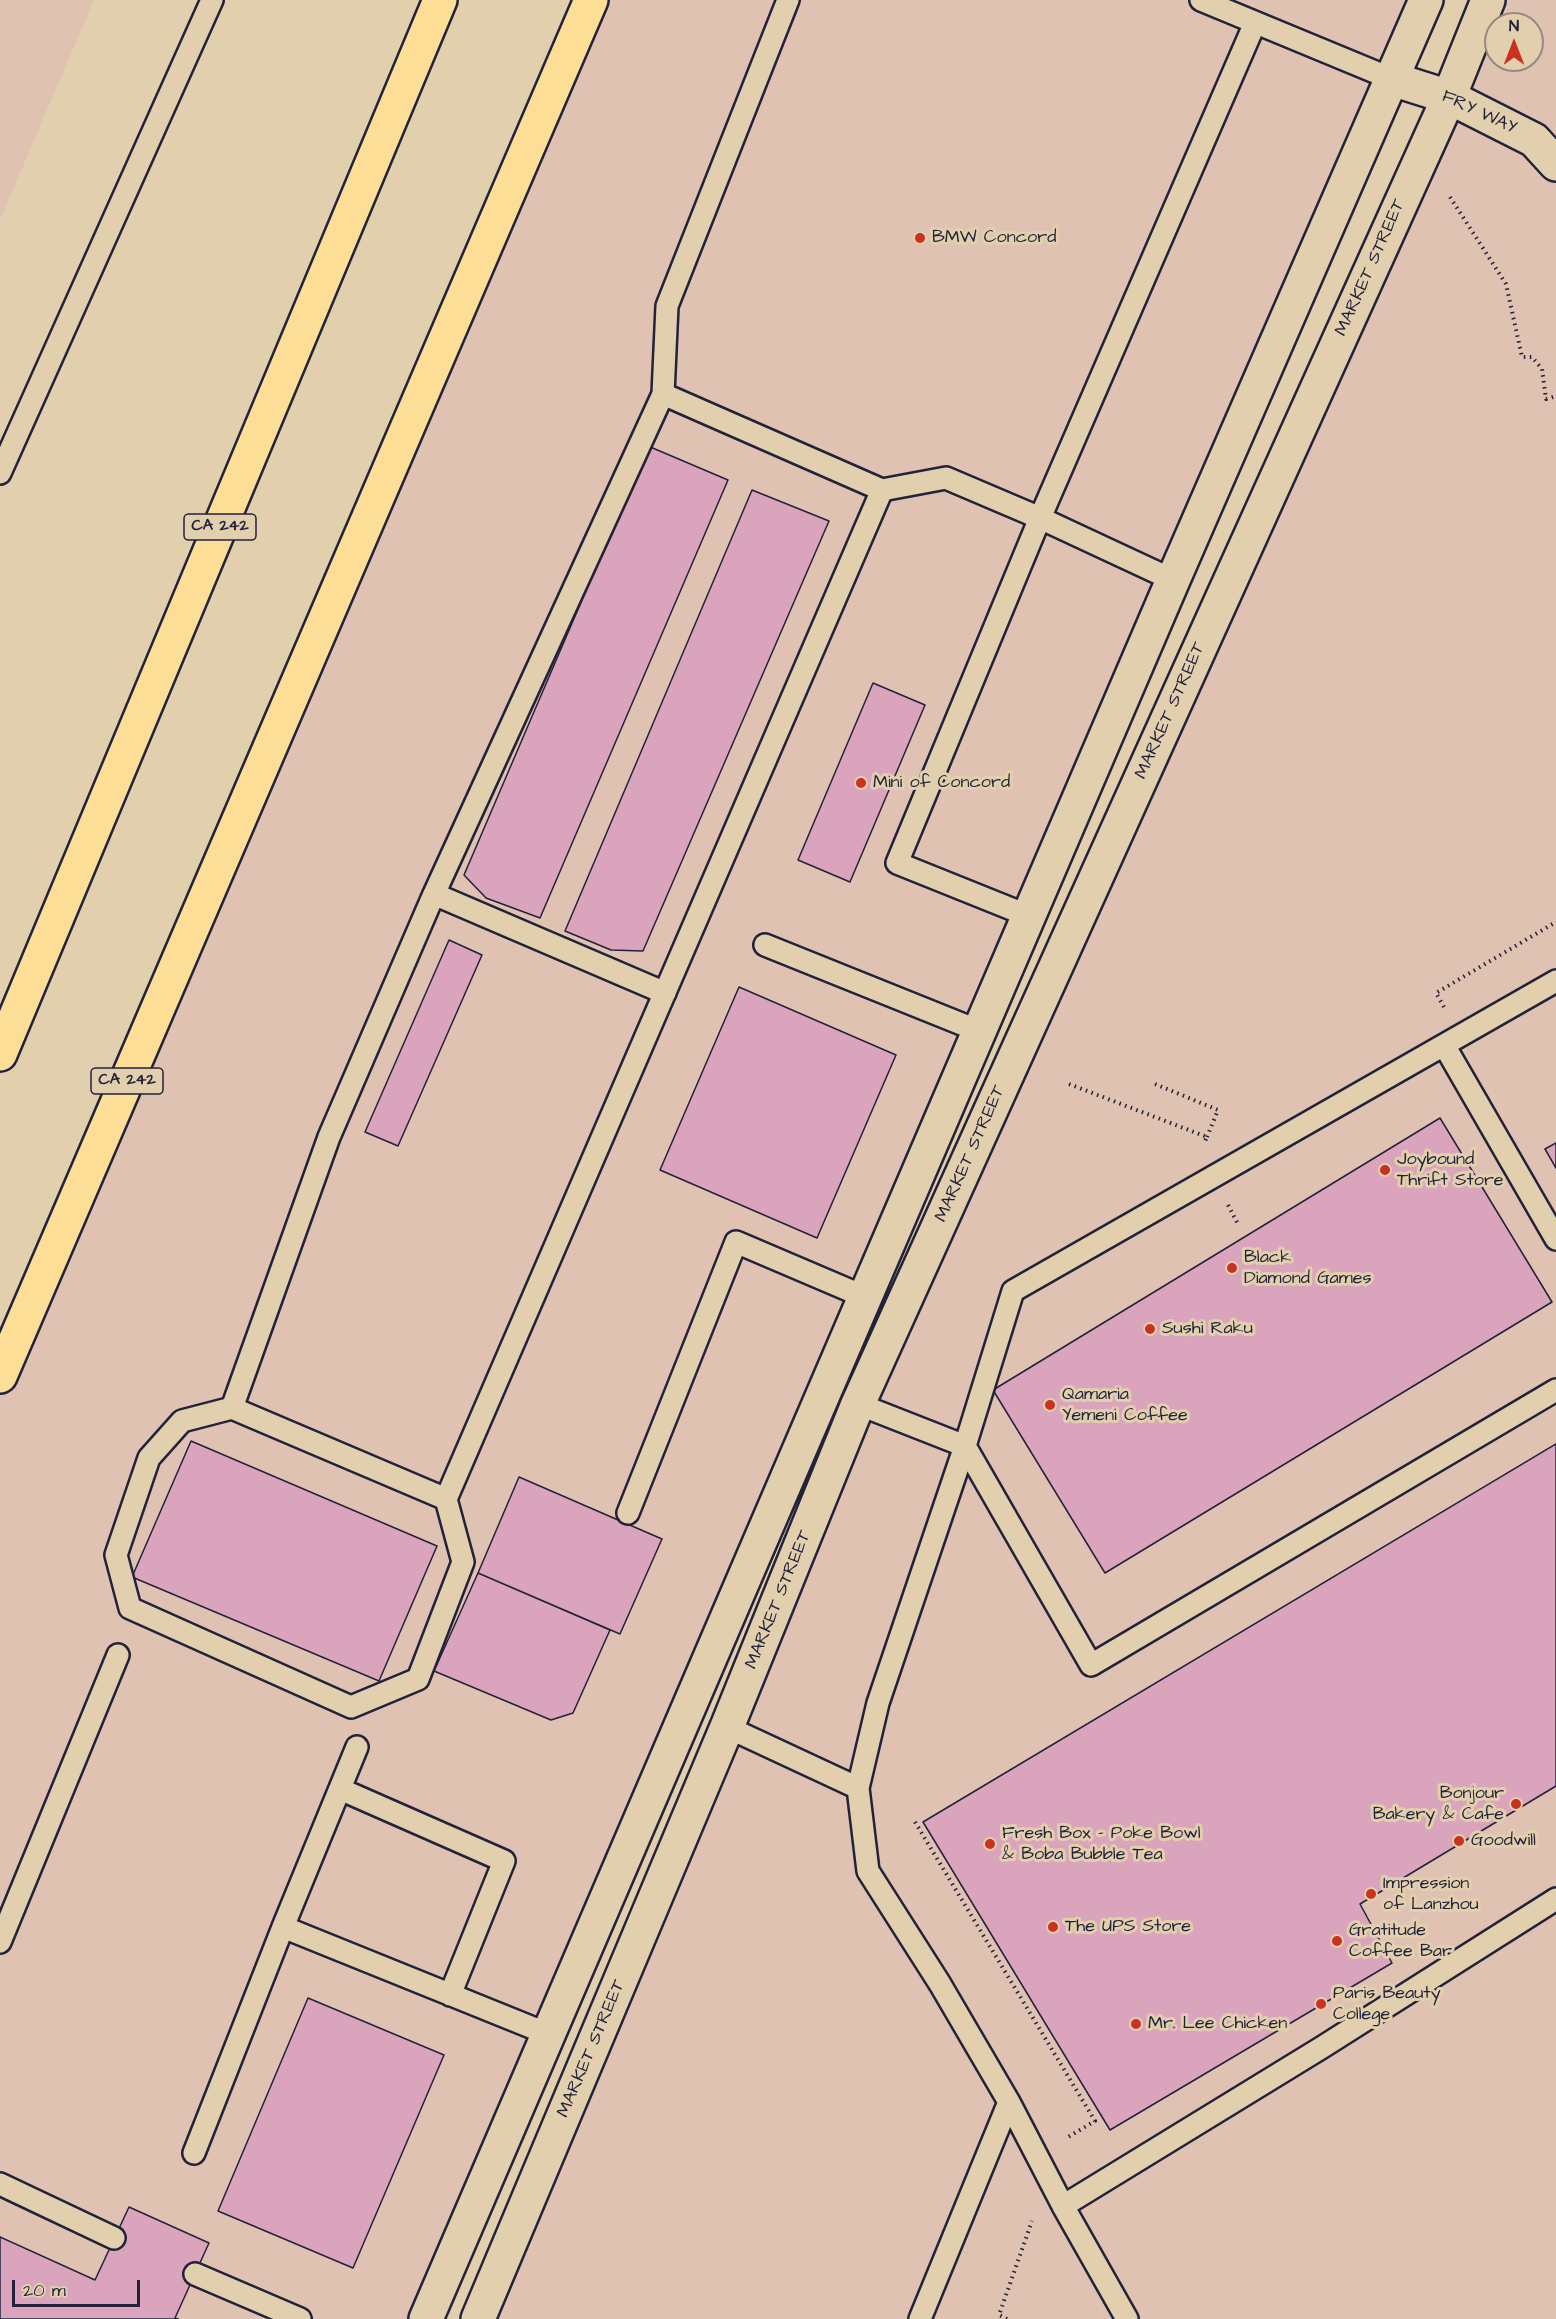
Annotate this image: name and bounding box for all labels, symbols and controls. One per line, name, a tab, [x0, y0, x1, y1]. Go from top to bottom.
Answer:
north arrow	[1484, 12, 1544, 72]
text: N	[1509, 15, 1519, 37]
street label: FRY WAY	[1438, 86, 1520, 140]
street label: MARKET STREET	[1331, 196, 1411, 340]
place label: BMW Concord	[932, 227, 1056, 249]
marker: BMW Concord	[913, 231, 927, 245]
road number: CA 242	[184, 514, 256, 540]
street label: MARKET STREET	[1131, 639, 1211, 783]
place label: Mini of Concord	[873, 772, 1010, 794]
marker: Mini of Concord	[854, 776, 868, 790]
road number: CA 242	[91, 1068, 163, 1094]
street label: MARKET STREET	[931, 1082, 1011, 1226]
place label: Joybound Thrift Store	[1397, 1149, 1504, 1192]
marker: Joybound Thrift Store	[1378, 1163, 1392, 1177]
place label: Black Diamond Games	[1244, 1247, 1372, 1290]
marker: Black Diamond Games	[1225, 1261, 1239, 1275]
place label: Sushi Raku	[1162, 1318, 1253, 1340]
marker: Sushi Raku	[1143, 1322, 1157, 1336]
place label: Qamaria Yemeni Coffee	[1062, 1384, 1188, 1426]
marker: Qamaria Yemeni Coffee	[1043, 1398, 1057, 1412]
street label: MARKET STREET	[741, 1528, 817, 1672]
place label: Bonjour Bakery & Cafe	[1373, 1783, 1504, 1826]
marker: Bonjour Bakery & Cafe	[1509, 1797, 1523, 1811]
place label: Fresh Box - Poke Bowl & Boba Bubble Tea	[1002, 1823, 1201, 1866]
place label: Goodwill	[1471, 1830, 1536, 1852]
marker: Goodwill	[1452, 1834, 1466, 1848]
marker: Fresh Box - Poke Bowl & Boba Bubble Tea	[983, 1837, 997, 1851]
place label: Impression of Lanzhou	[1383, 1873, 1479, 1916]
marker: Impression of Lanzhou	[1364, 1887, 1378, 1901]
place label: The UPS Store	[1065, 1916, 1191, 1938]
marker: The UPS Store	[1046, 1920, 1060, 1934]
place label: Gratitude Coffee Bar	[1349, 1920, 1452, 1962]
marker: Gratitude Coffee Bar	[1330, 1934, 1344, 1948]
street label: MARKET STREET	[553, 1977, 631, 2121]
place label: Paris Beauty College	[1333, 1983, 1441, 2026]
marker: Paris Beauty College	[1314, 1997, 1328, 2011]
place label: Mr. Lee Chicken	[1148, 2013, 1287, 2035]
marker: Mr. Lee Chicken	[1129, 2017, 1143, 2031]
scale bar	[15, 2268, 142, 2306]
text: 20 m	[23, 2278, 66, 2303]

